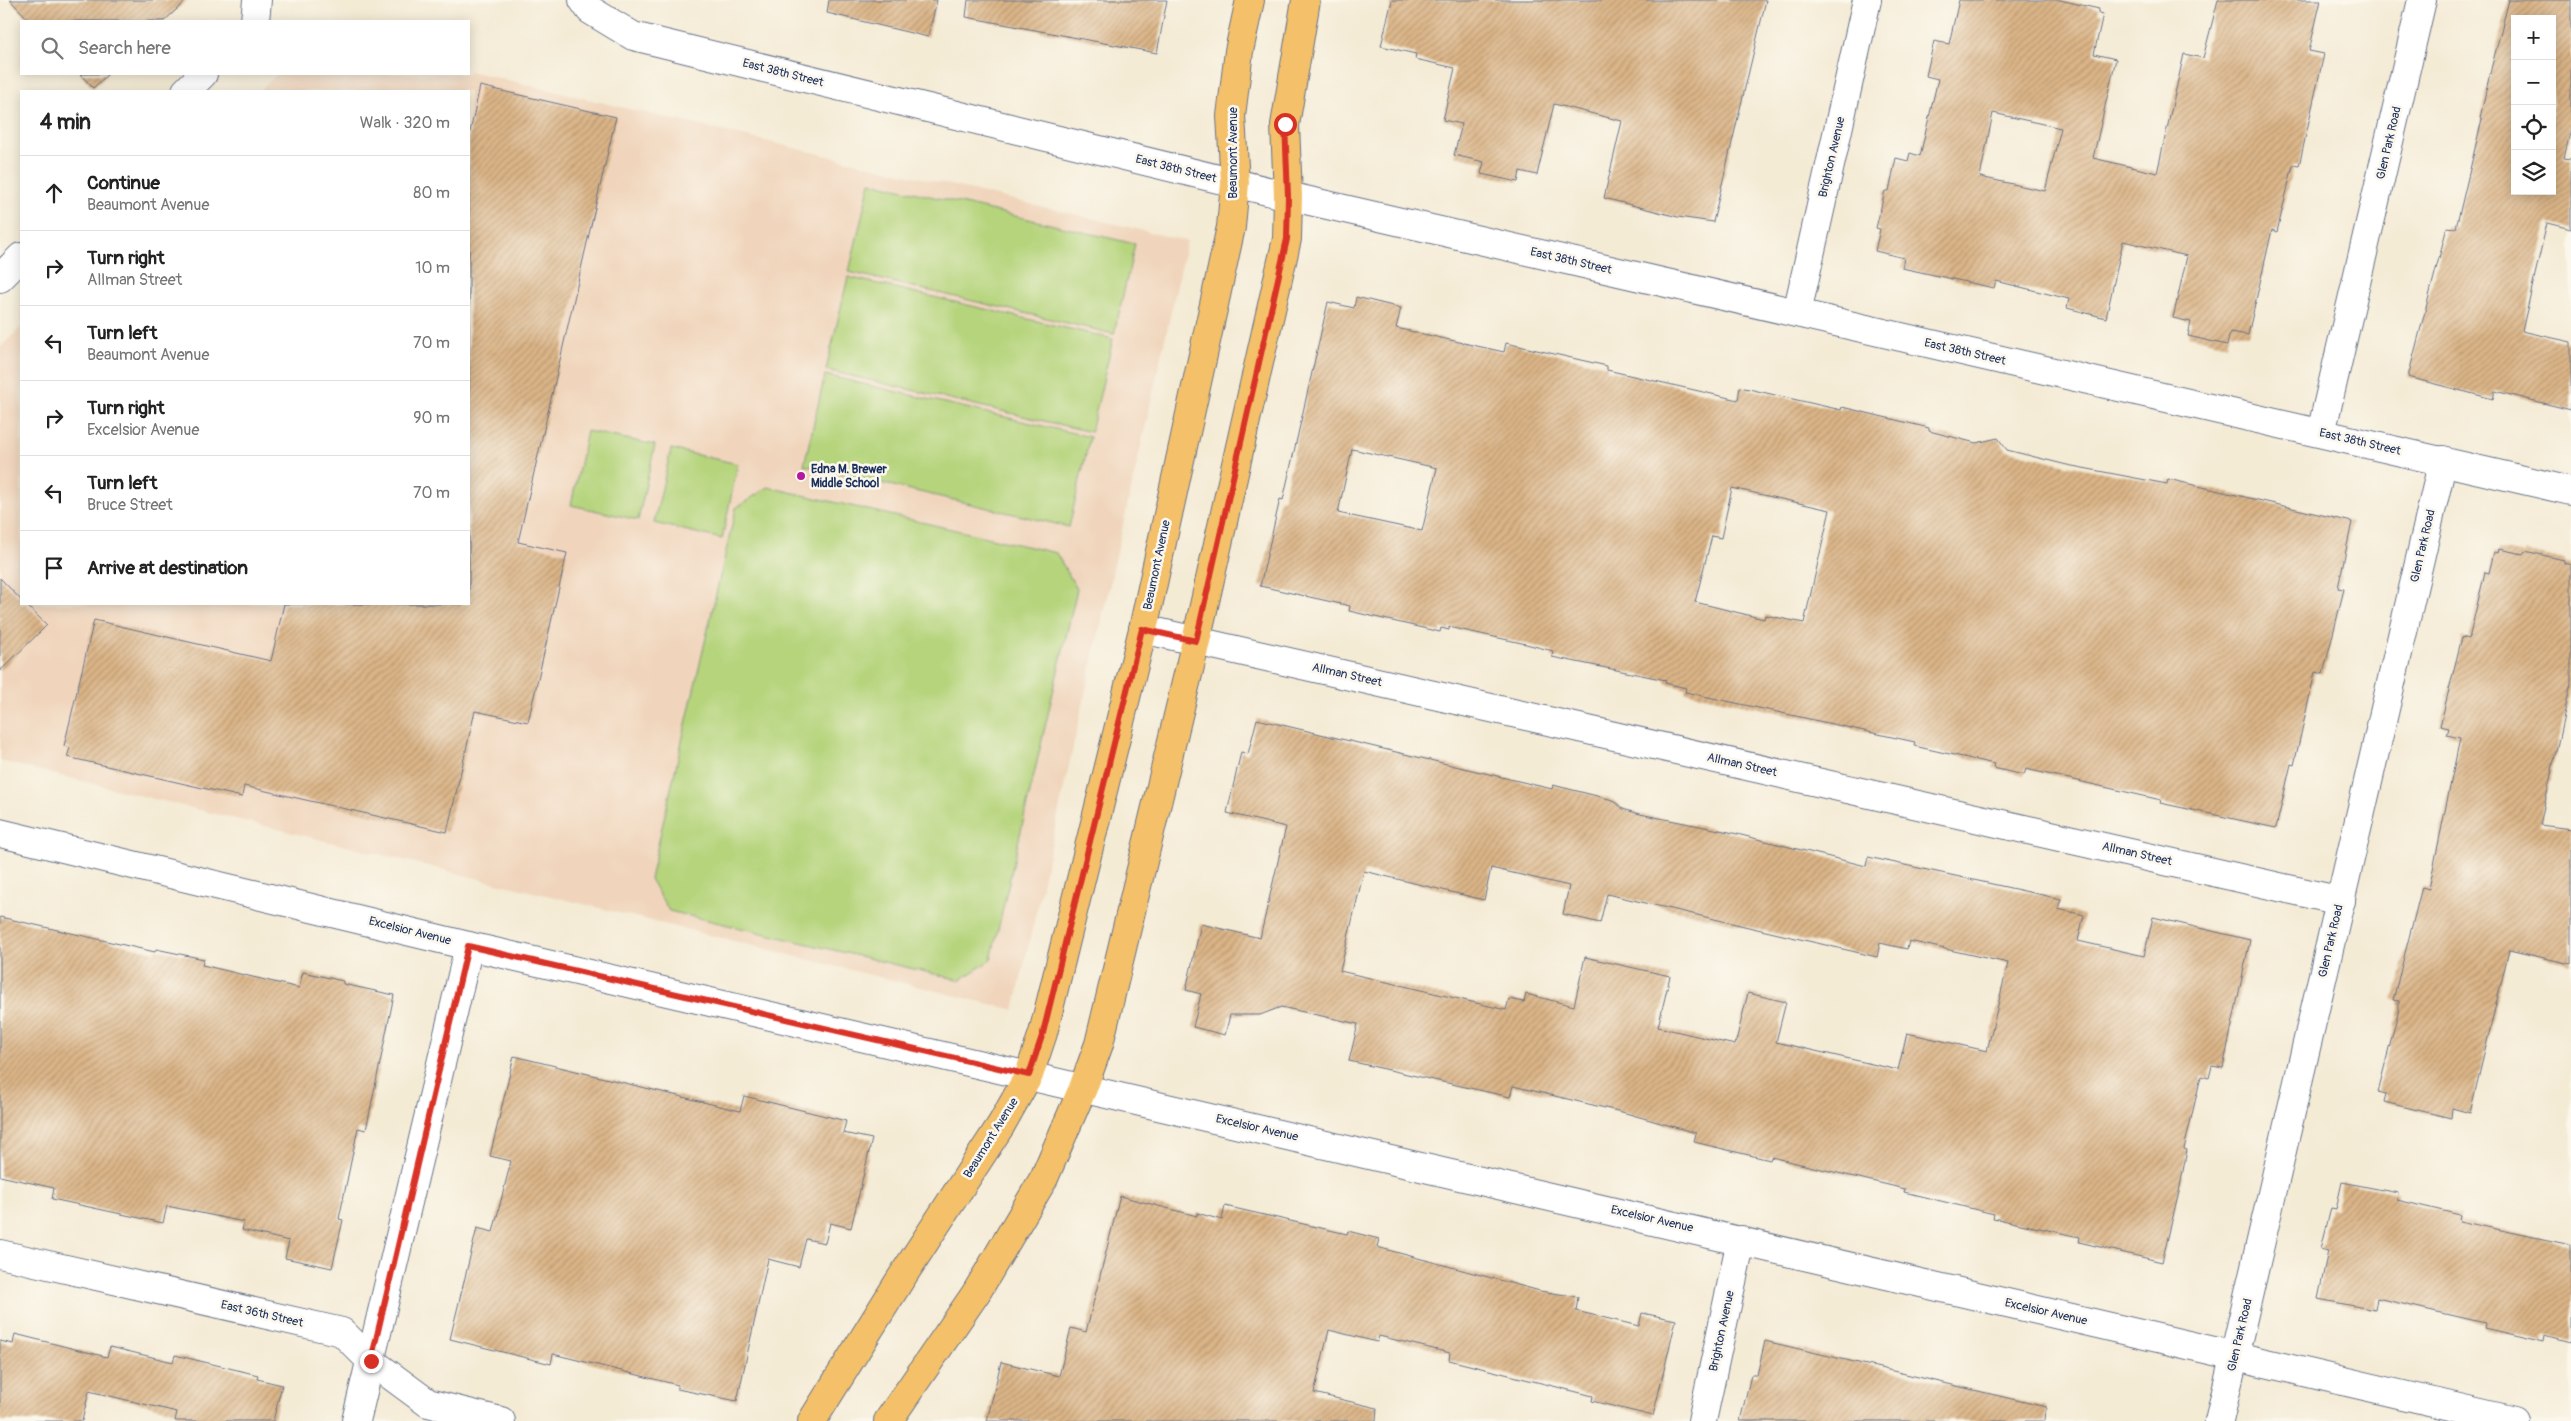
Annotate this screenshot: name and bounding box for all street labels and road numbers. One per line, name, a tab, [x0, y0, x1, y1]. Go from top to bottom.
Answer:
street label: East 38th Street	[741, 56, 825, 90]
street label: Glen Park Road	[2373, 105, 2405, 181]
street label: Beaumont Avenue	[1226, 107, 1241, 199]
street label: Brighton Avenue	[1815, 115, 1849, 199]
street label: East 38th Street	[1134, 152, 1218, 186]
street label: East 38th Street	[1529, 244, 1613, 278]
street label: East 38th Street	[1923, 335, 2007, 369]
street label: East 38th Street	[2318, 425, 2402, 459]
street label: Glen Park Road	[2407, 508, 2439, 584]
street label: Beaumont Avenue	[1140, 519, 1174, 611]
street label: Allman Street	[1311, 660, 1384, 690]
street label: Allman Street	[1706, 750, 1779, 780]
street label: Allman Street	[2101, 839, 2174, 869]
street label: Glen Park Road	[2315, 903, 2347, 979]
street label: Excelsior Avenue	[367, 914, 453, 948]
street label: Beaumont Avenue	[960, 1095, 1022, 1181]
street label: Excelsior Avenue	[1214, 1111, 1300, 1145]
street label: Excelsior Avenue	[1609, 1202, 1695, 1236]
street label: Brighton Avenue	[1706, 1289, 1738, 1373]
street label: Excelsior Avenue	[2003, 1295, 2089, 1329]
street label: East 36th Street	[219, 1297, 305, 1331]
street label: Glen Park Road	[2224, 1297, 2256, 1373]

